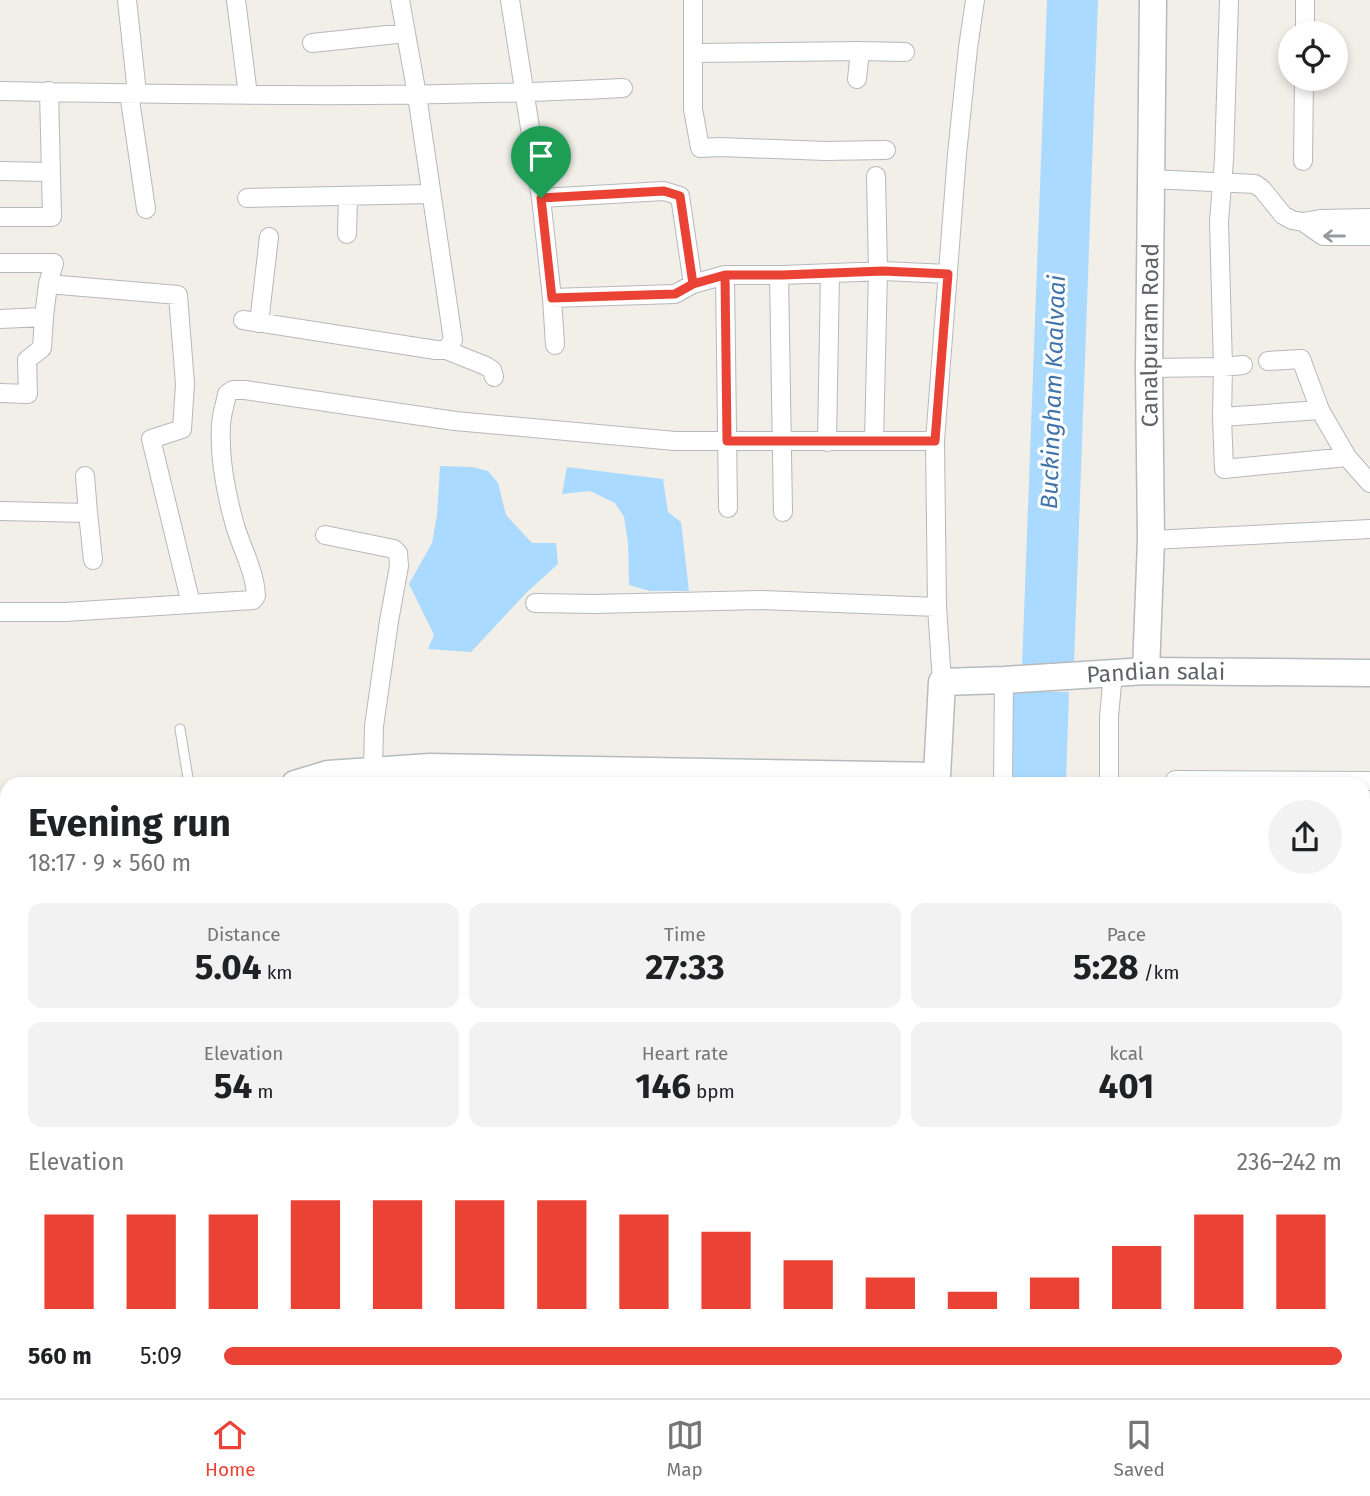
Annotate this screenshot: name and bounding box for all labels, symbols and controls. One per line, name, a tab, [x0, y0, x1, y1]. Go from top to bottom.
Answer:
map controls	[1278, 21, 1348, 91]
button: locate	[1278, 21, 1348, 91]
pin	[511, 126, 571, 198]
icon: arrive	[522, 137, 560, 175]
one-way arrow	[1323, 229, 1346, 243]
street label: Canalpuram Road	[1135, 243, 1164, 427]
water label: Buckingham Kaalvaai	[1035, 274, 1071, 510]
street label: Pandian salai	[1086, 657, 1225, 689]
text: Evening run	[28, 800, 231, 846]
button: share	[1268, 800, 1342, 874]
text: 18:17 · 9 × 560 m	[28, 849, 191, 877]
text: Distance	[207, 923, 281, 946]
text: Time	[664, 923, 706, 946]
text: Pace	[1107, 923, 1146, 946]
text: 5.04	[195, 946, 262, 988]
text: 27:33	[645, 946, 725, 988]
text: 5:28	[1073, 946, 1139, 988]
text: km	[262, 961, 293, 984]
text: /km	[1139, 961, 1180, 984]
text: Elevation	[204, 1042, 283, 1065]
text: Heart rate	[642, 1042, 728, 1065]
text: kcal	[1109, 1042, 1143, 1065]
text: 54	[214, 1065, 252, 1107]
text: 146	[635, 1065, 691, 1107]
text: 401	[1098, 1065, 1154, 1107]
text: m	[252, 1080, 274, 1103]
text: bpm	[691, 1080, 735, 1103]
text: Elevation	[28, 1148, 124, 1176]
text: 236–242 m	[1237, 1148, 1342, 1176]
text: 560 m	[28, 1342, 92, 1370]
text: 5:09	[140, 1342, 182, 1370]
tab: Home	[205, 1416, 256, 1481]
tab: Map	[666, 1416, 704, 1481]
tab: Saved	[1114, 1416, 1165, 1481]

